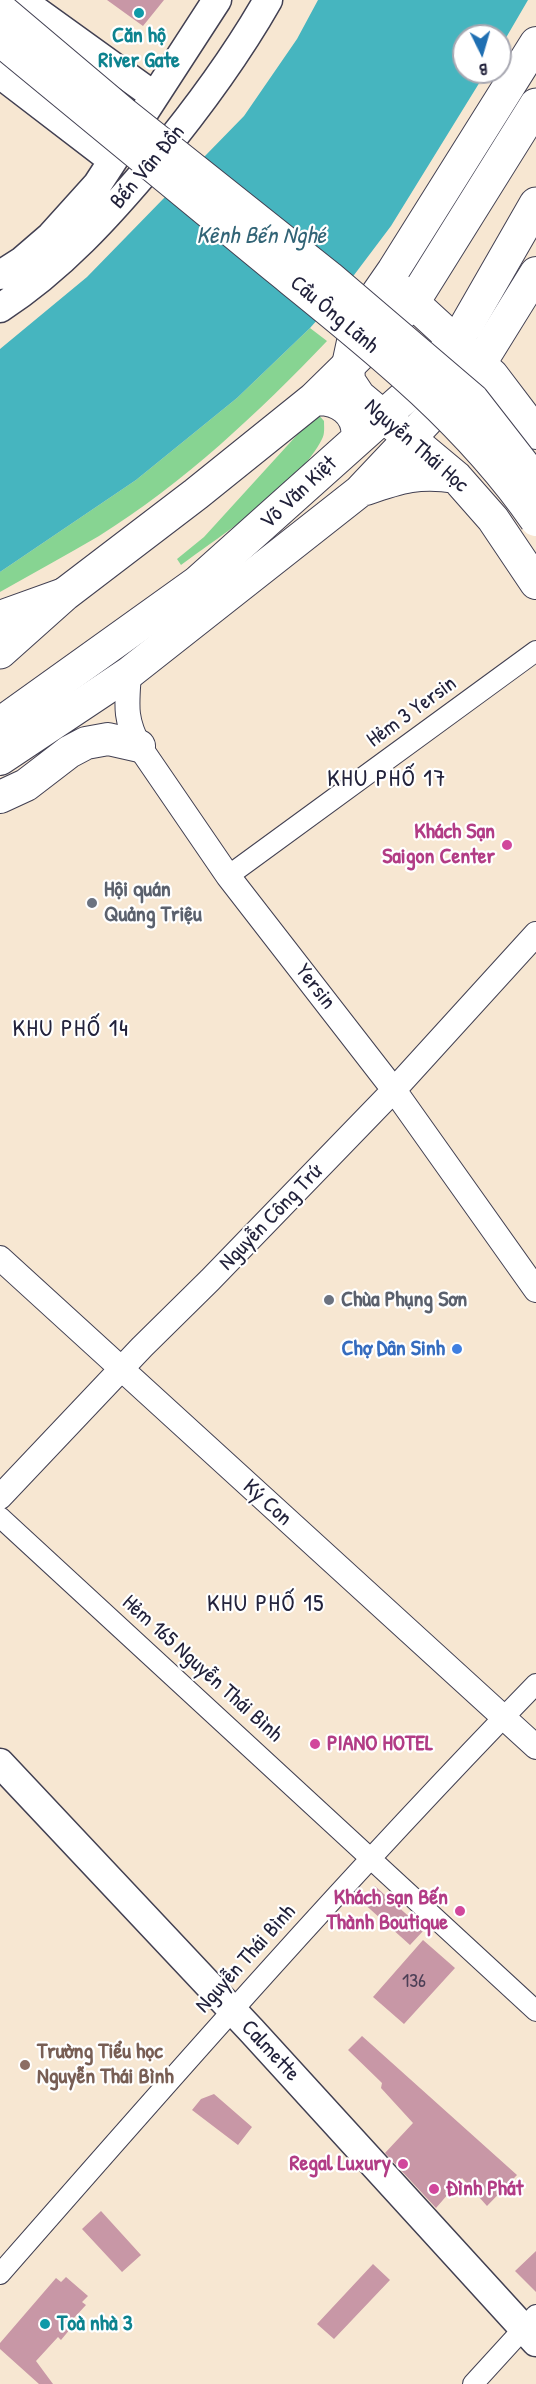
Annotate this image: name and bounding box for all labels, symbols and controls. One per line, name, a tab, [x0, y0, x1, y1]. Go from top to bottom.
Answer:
marker: Căn hộ River Gate	[132, 6, 146, 20]
place label: Căn hộ River Gate	[98, 23, 180, 74]
north arrow	[452, 24, 512, 84]
text: B	[478, 59, 488, 81]
street label: Bến Vân Đồn	[105, 120, 191, 214]
water label: Kênh Bến Nghé	[196, 223, 326, 251]
street label: Cầu Ông Lãnh	[284, 270, 384, 360]
street label: Nguyễn Thái Học	[359, 394, 473, 498]
street label: Võ Văn Kiệt	[255, 451, 343, 535]
street label: Hẻm 3 Yersin	[362, 671, 462, 753]
district label: KHU PHỐ 17	[327, 766, 447, 794]
place label: Khách Sạn Saigon Center	[382, 819, 495, 870]
marker: Khách Sạn Saigon Center	[500, 838, 514, 852]
place label: Hội quán Quảng Triệu	[104, 877, 202, 928]
marker: Hội quán Quảng Triệu	[85, 896, 99, 910]
street label: Yersin	[289, 959, 341, 1015]
district label: KHU PHỐ 14	[13, 1016, 129, 1044]
street label: Nguyễn Công Trứ	[214, 1160, 328, 1276]
place label: Chùa Phụng Sơn	[341, 1287, 467, 1313]
marker: Chùa Phụng Sơn	[322, 1293, 336, 1307]
place label: Chợ Dân Sinh	[341, 1336, 445, 1362]
marker: Chợ Dân Sinh	[450, 1342, 464, 1356]
street label: Ký Con	[237, 1474, 297, 1532]
street label: Hẻm 165 Nguyễn Thái Bình	[116, 1590, 288, 1748]
district label: KHU PHỐ 15	[207, 1591, 325, 1619]
place label: PIANO HOTEL	[327, 1731, 433, 1757]
marker: PIANO HOTEL	[308, 1737, 322, 1751]
place label: Khách sạn Bến Thành Boutique	[327, 1885, 448, 1936]
street label: Nguyễn Thái Bình	[190, 1899, 302, 2019]
marker: Khách sạn Bến Thành Boutique	[453, 1904, 467, 1918]
house number: 136	[402, 1970, 426, 1994]
street label: Calmette	[235, 2015, 305, 2087]
place label: Trường Tiểu học Nguyễn Thái Bình	[37, 2039, 174, 2090]
marker: Trường Tiểu học Nguyễn Thái Bình	[18, 2058, 32, 2072]
place label: Regal Luxury	[290, 2151, 391, 2177]
marker: Regal Luxury	[396, 2157, 410, 2171]
place label: Đình Phát	[446, 2176, 523, 2202]
marker: Đình Phát	[427, 2182, 441, 2196]
place label: Toà nhà 3	[57, 2311, 133, 2337]
marker: Toà nhà 3	[38, 2317, 52, 2331]

